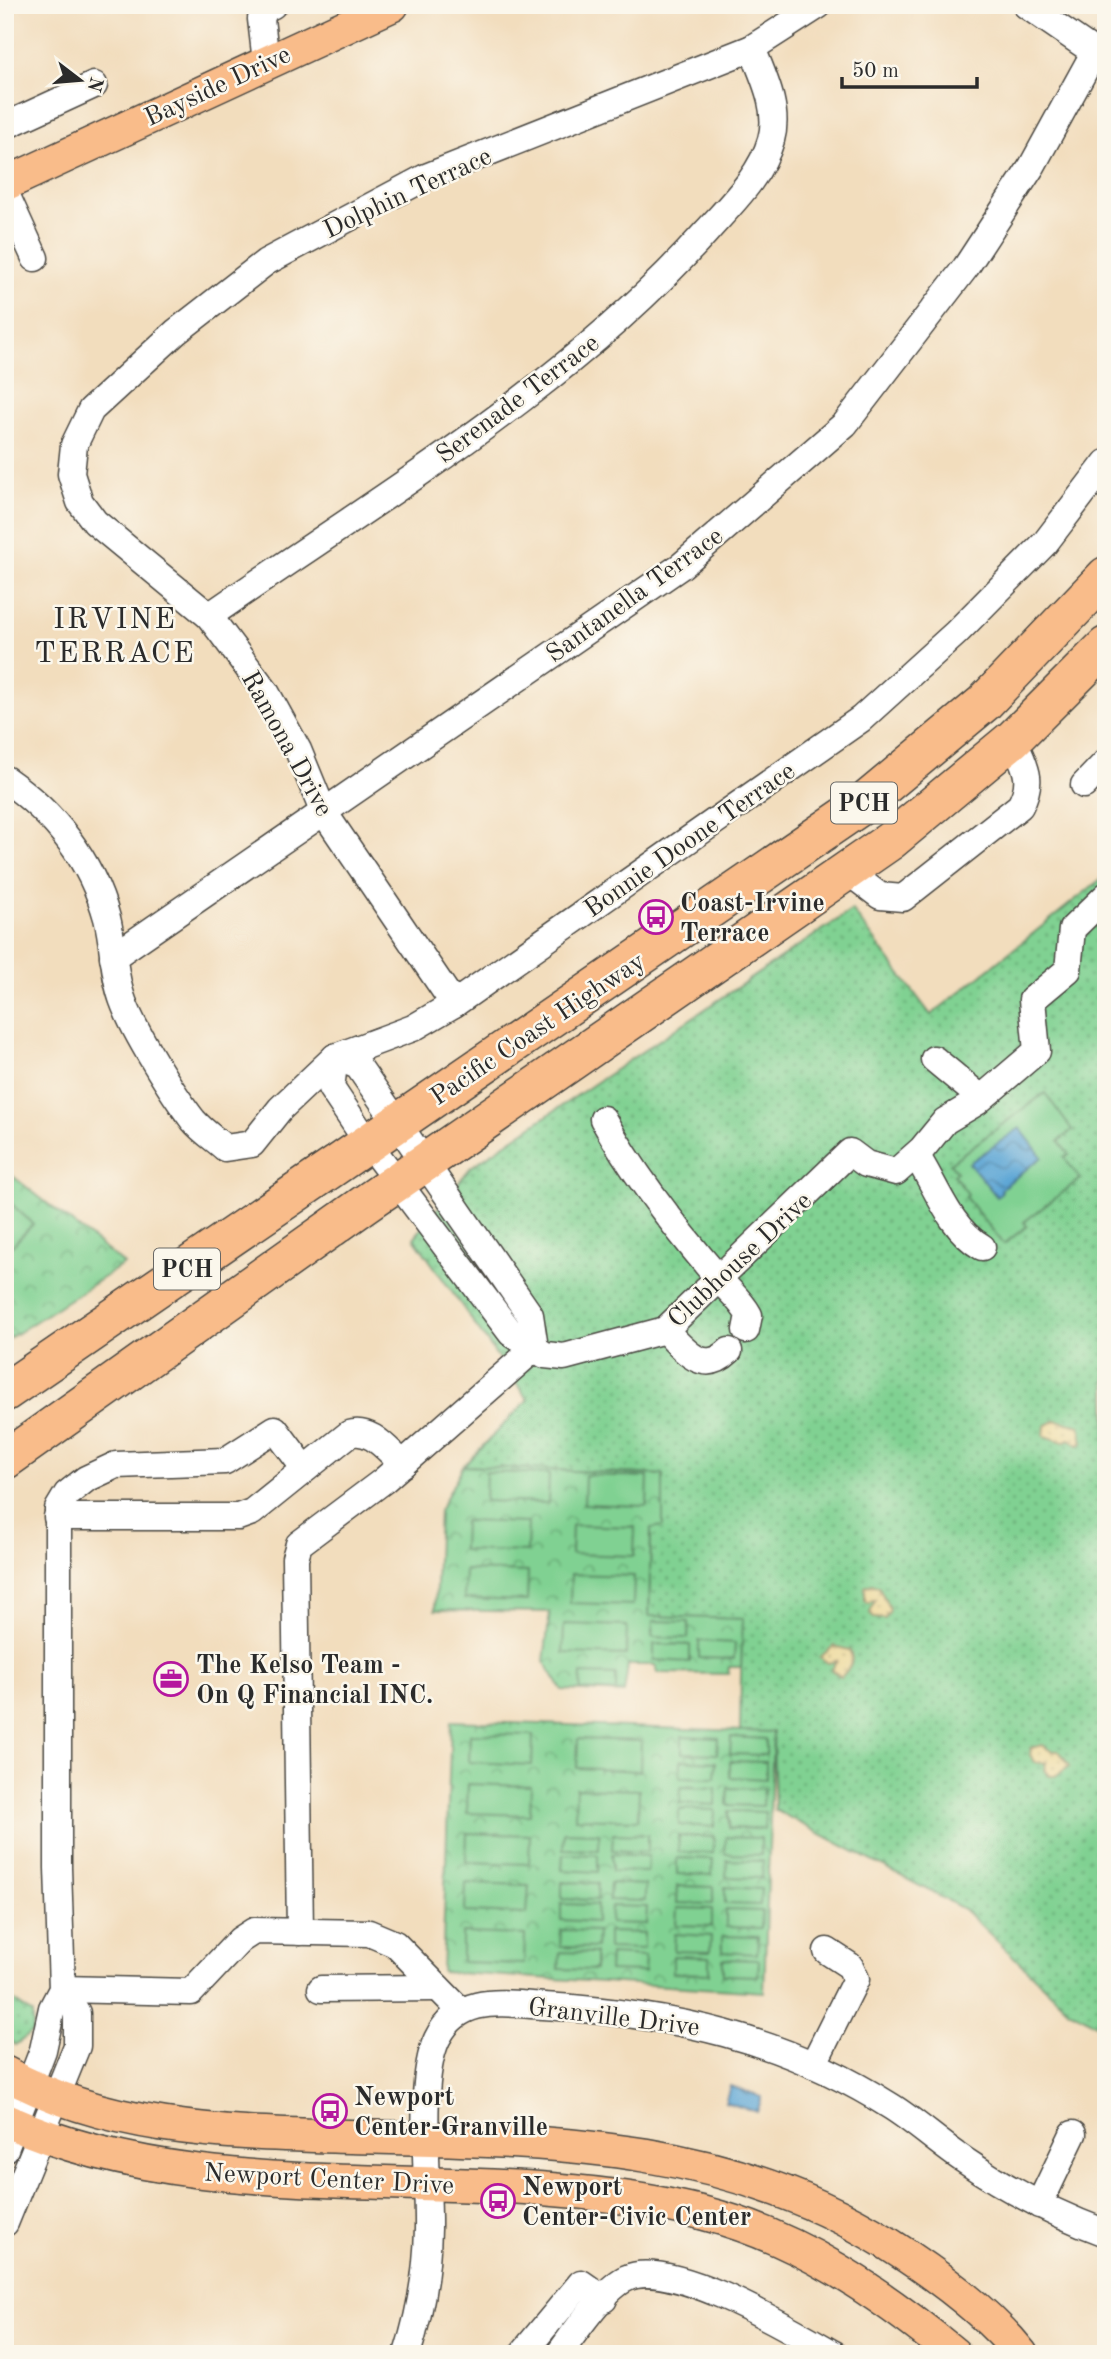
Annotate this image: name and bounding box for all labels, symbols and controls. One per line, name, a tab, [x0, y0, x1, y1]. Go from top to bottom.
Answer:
street label: Bayside Drive	[141, 42, 295, 132]
north arrow	[46, 46, 116, 116]
scale bar	[842, 46, 976, 90]
text: 50 m	[852, 61, 899, 82]
text: N	[83, 74, 105, 94]
street label: Dolphin Terrace	[320, 143, 496, 244]
street label: Serenade Terrace	[432, 330, 605, 469]
street label: Santanella Terrace	[542, 523, 728, 668]
district label: IRVINE TERRACE	[34, 605, 196, 669]
street label: Ramona Drive	[236, 667, 337, 821]
street label: Bonnie Doone Terrace	[580, 758, 800, 923]
road number: PCH	[831, 782, 897, 824]
place label: Coast-Irvine Terrace	[680, 891, 825, 947]
bus stop icon: Coast-Irvine Terrace	[637, 898, 675, 936]
street label: Pacific Coast Highway	[426, 948, 650, 1111]
street label: Clubhouse Drive	[664, 1188, 817, 1333]
road number: PCH	[154, 1248, 220, 1289]
place label: The Kelso Team - On Q Financial INC.	[196, 1653, 433, 1709]
office icon: The Kelso Team - On Q Financial INC.	[152, 1660, 190, 1698]
street label: Granville Drive	[526, 1995, 701, 2041]
place label: Newport Center-Granville	[354, 2085, 548, 2141]
bus stop icon: Newport Center-Granville	[311, 2092, 349, 2130]
street label: Newport Center Drive	[203, 2160, 455, 2200]
place label: Newport Center-Civic Center	[522, 2175, 751, 2231]
bus stop icon: Newport Center-Civic Center	[479, 2182, 517, 2220]

